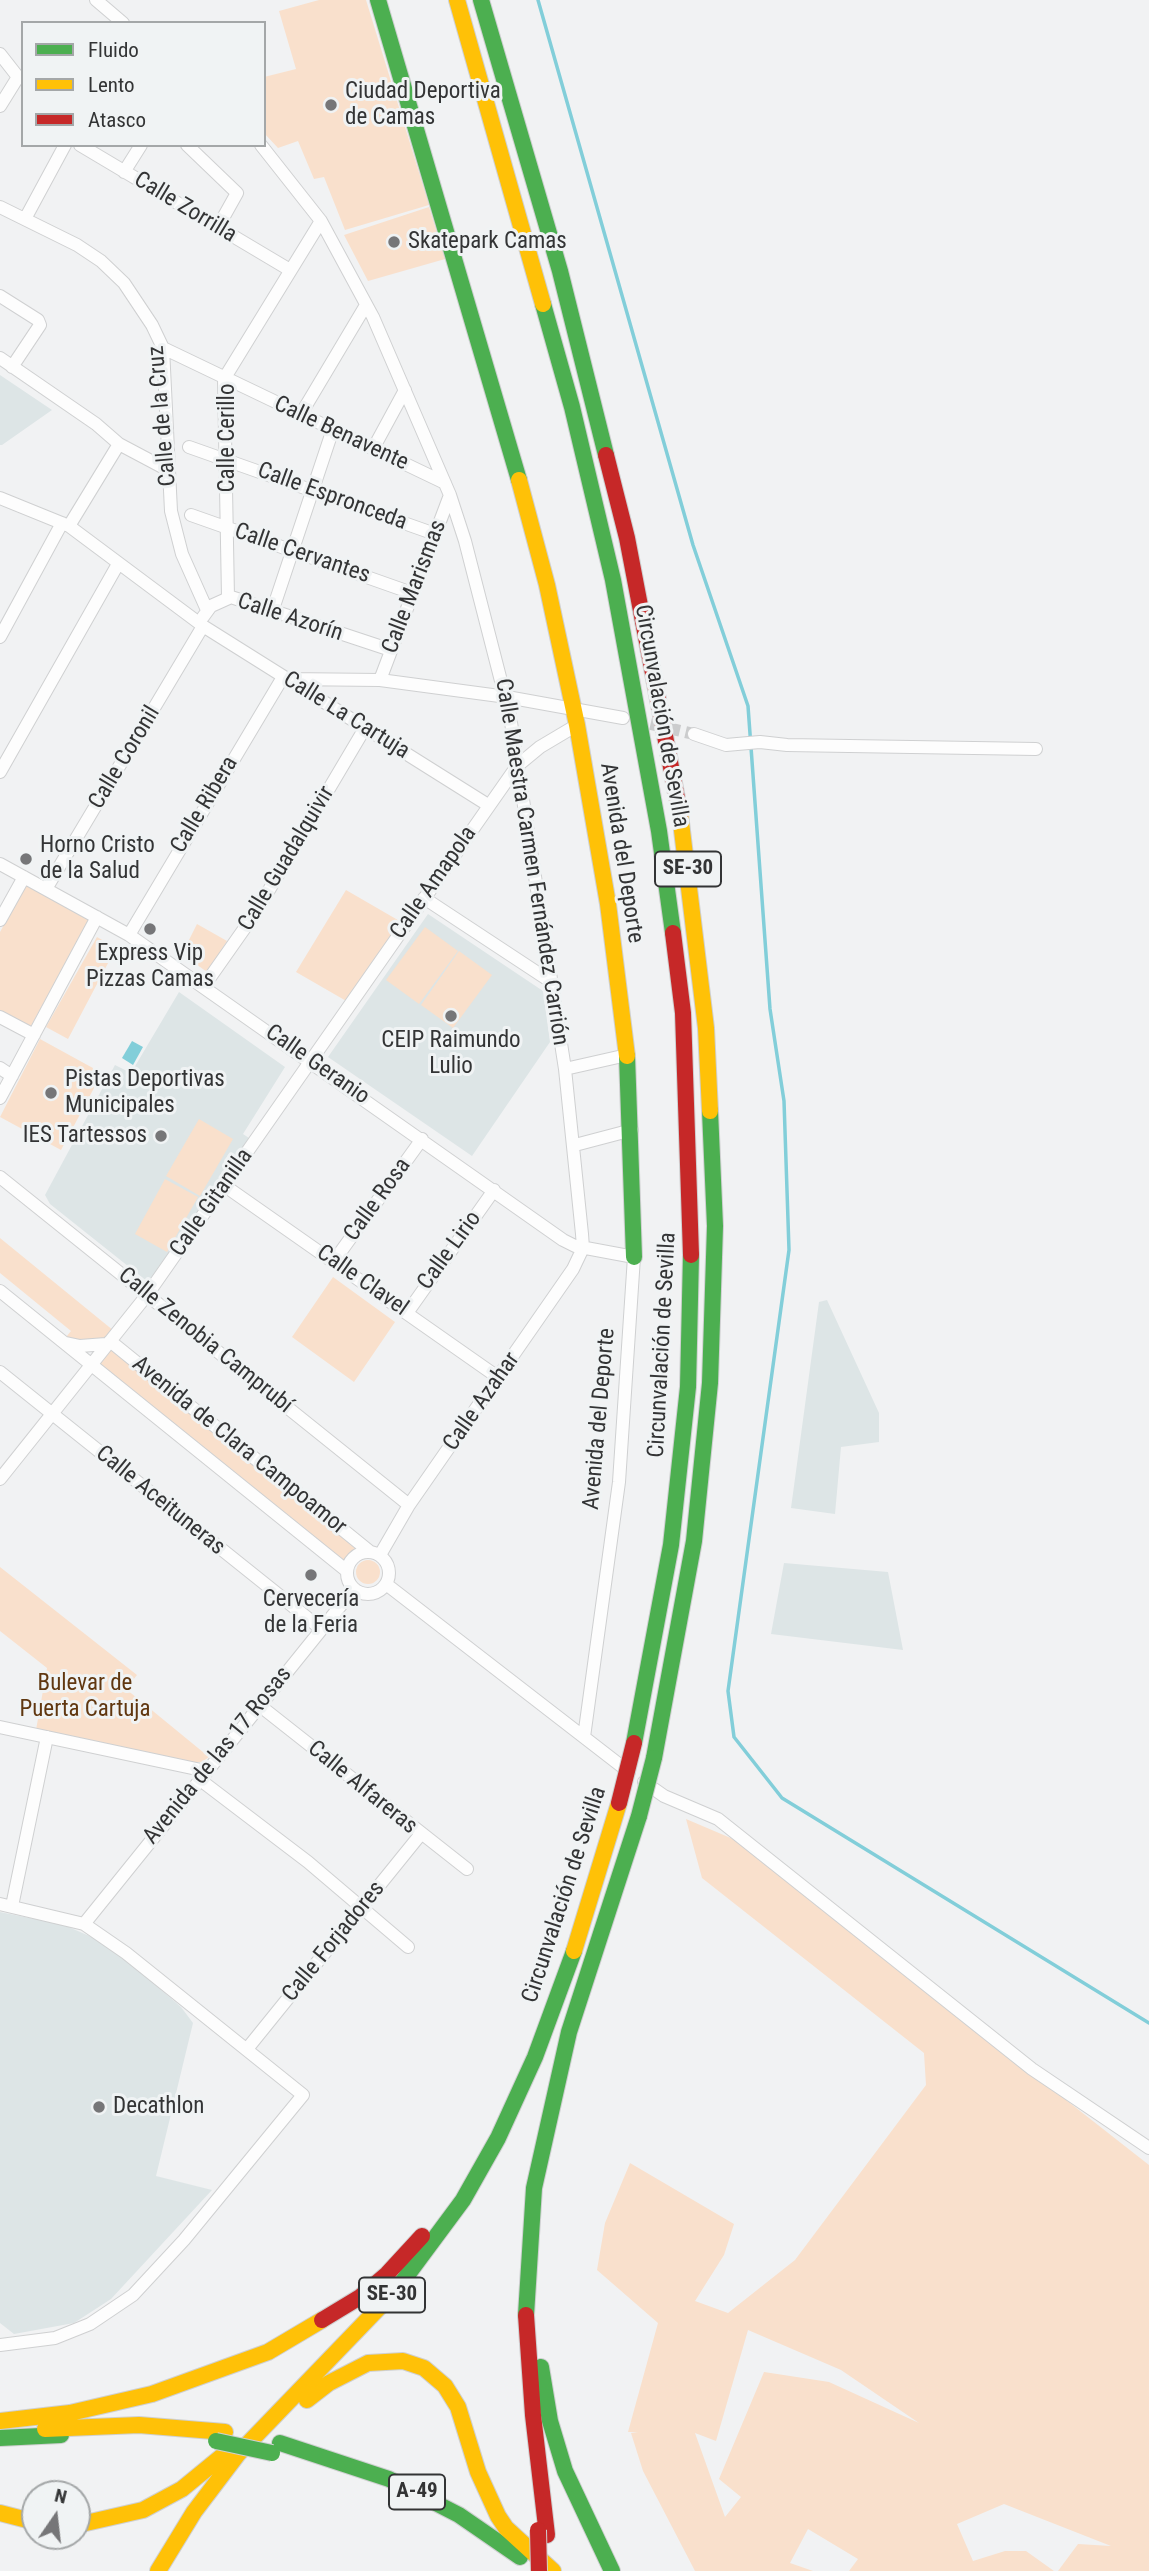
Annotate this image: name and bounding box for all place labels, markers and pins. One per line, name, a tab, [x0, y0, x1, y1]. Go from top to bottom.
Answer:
place label: Ciudad Deportiva de Camas	[345, 78, 501, 132]
marker: Ciudad Deportiva de Camas	[323, 97, 339, 113]
place label: Skatepark Camas	[408, 228, 567, 256]
marker: Skatepark Camas	[386, 234, 402, 250]
place label: Horno Cristo de la Salud	[40, 832, 155, 886]
marker: Horno Cristo de la Salud	[18, 851, 34, 867]
marker: Express Vip Pizzas Camas	[142, 921, 158, 937]
place label: Express Vip Pizzas Camas	[86, 940, 214, 994]
marker: CEIP Raimundo Lulio	[443, 1008, 459, 1024]
place label: CEIP Raimundo Lulio	[381, 1027, 521, 1081]
place label: Pistas Deportivas Municipales	[65, 1066, 225, 1120]
marker: Pistas Deportivas Municipales	[43, 1085, 59, 1101]
place label: IES Tartessos	[23, 1122, 147, 1150]
marker: IES Tartessos	[153, 1128, 169, 1144]
marker: Cervecería de la Feria	[303, 1567, 319, 1583]
place label: Cervecería de la Feria	[263, 1586, 359, 1640]
place label: Decathlon	[113, 2093, 204, 2121]
marker: Decathlon	[91, 2099, 107, 2115]

